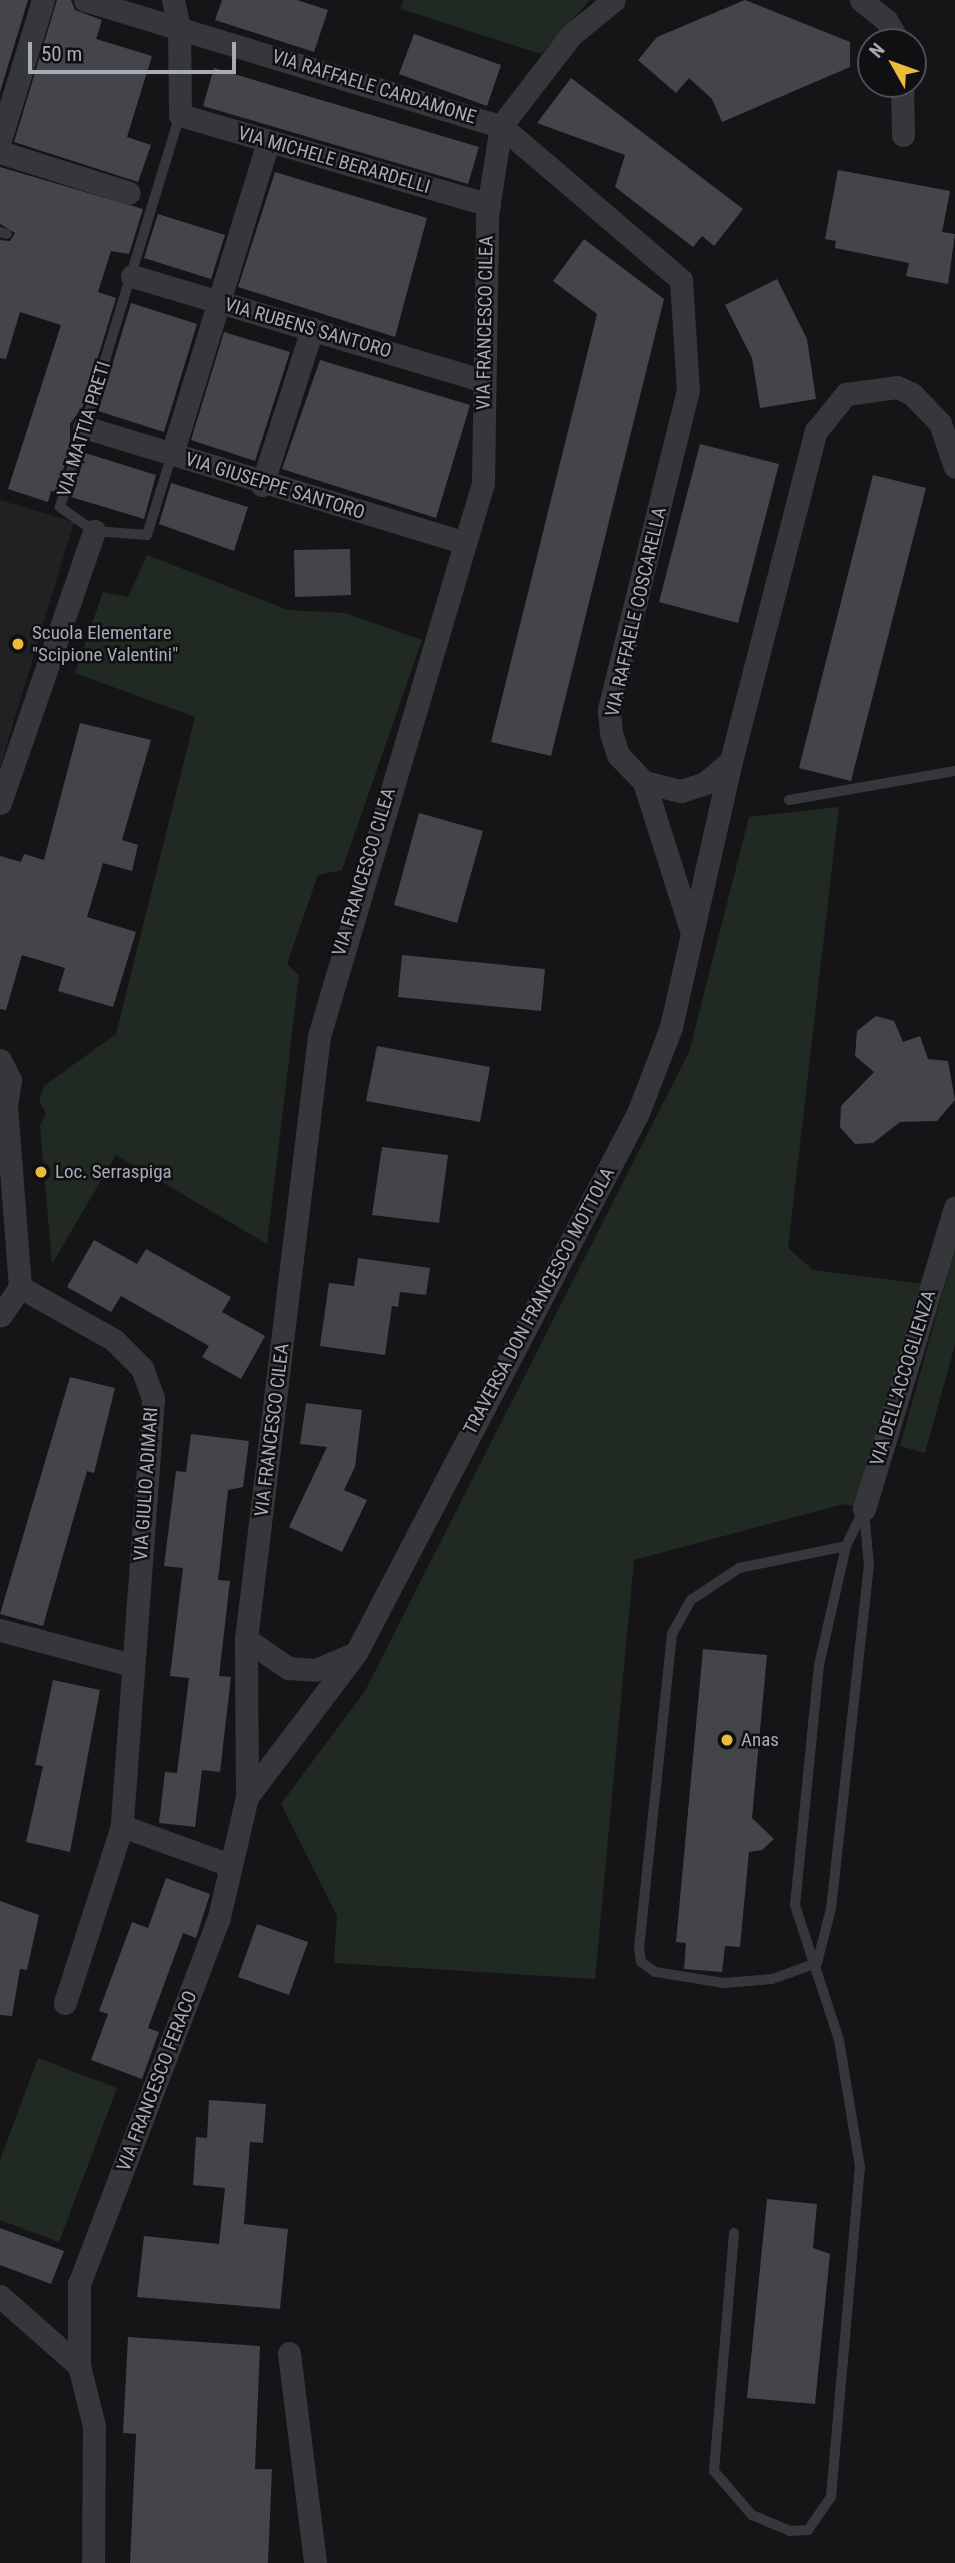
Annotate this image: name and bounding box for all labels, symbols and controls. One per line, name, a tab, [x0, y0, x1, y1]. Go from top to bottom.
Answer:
scale bar	[32, 28, 240, 72]
north arrow	[857, 28, 927, 98]
text: N	[865, 39, 890, 62]
text: 50 m	[41, 42, 82, 66]
street label: VIA RAFFAELE CARDAMONE	[269, 45, 479, 129]
street label: VIA MICHELE BERARDELLI	[235, 122, 433, 198]
street label: VIA FRANCESCO CILEA	[472, 236, 498, 410]
street label: VIA RUBENS SANTORO	[222, 293, 394, 363]
street label: VIA MATTIA PRETI	[53, 359, 115, 499]
street label: VIA GIUSEPPE SANTORO	[182, 448, 368, 524]
street label: VIA RAFFAELE COSCARELLA	[601, 505, 671, 719]
place label: Scuola Elementare "Scipione Valentini"	[32, 622, 178, 666]
marker: Scuola Elementare "Scipione Valentini"	[10, 636, 26, 652]
street label: VIA FRANCESCO CILEA	[328, 785, 400, 959]
place label: Loc. Serraspiga	[55, 1161, 172, 1183]
marker: Loc. Serraspiga	[33, 1164, 49, 1180]
street label: TRAVERSA DON FRANCESCO MOTTOLA	[459, 1164, 619, 1438]
street label: VIA DELL'ACCOGLIENZA	[865, 1287, 941, 1469]
street label: VIA FRANCESCO CILEA	[250, 1342, 294, 1518]
street label: VIA GIULIO ADIMARI	[129, 1406, 163, 1562]
place label: Anas	[741, 1729, 779, 1751]
marker: Anas	[719, 1732, 735, 1748]
street label: VIA FRANCESCO FERACO	[112, 1988, 202, 2174]

